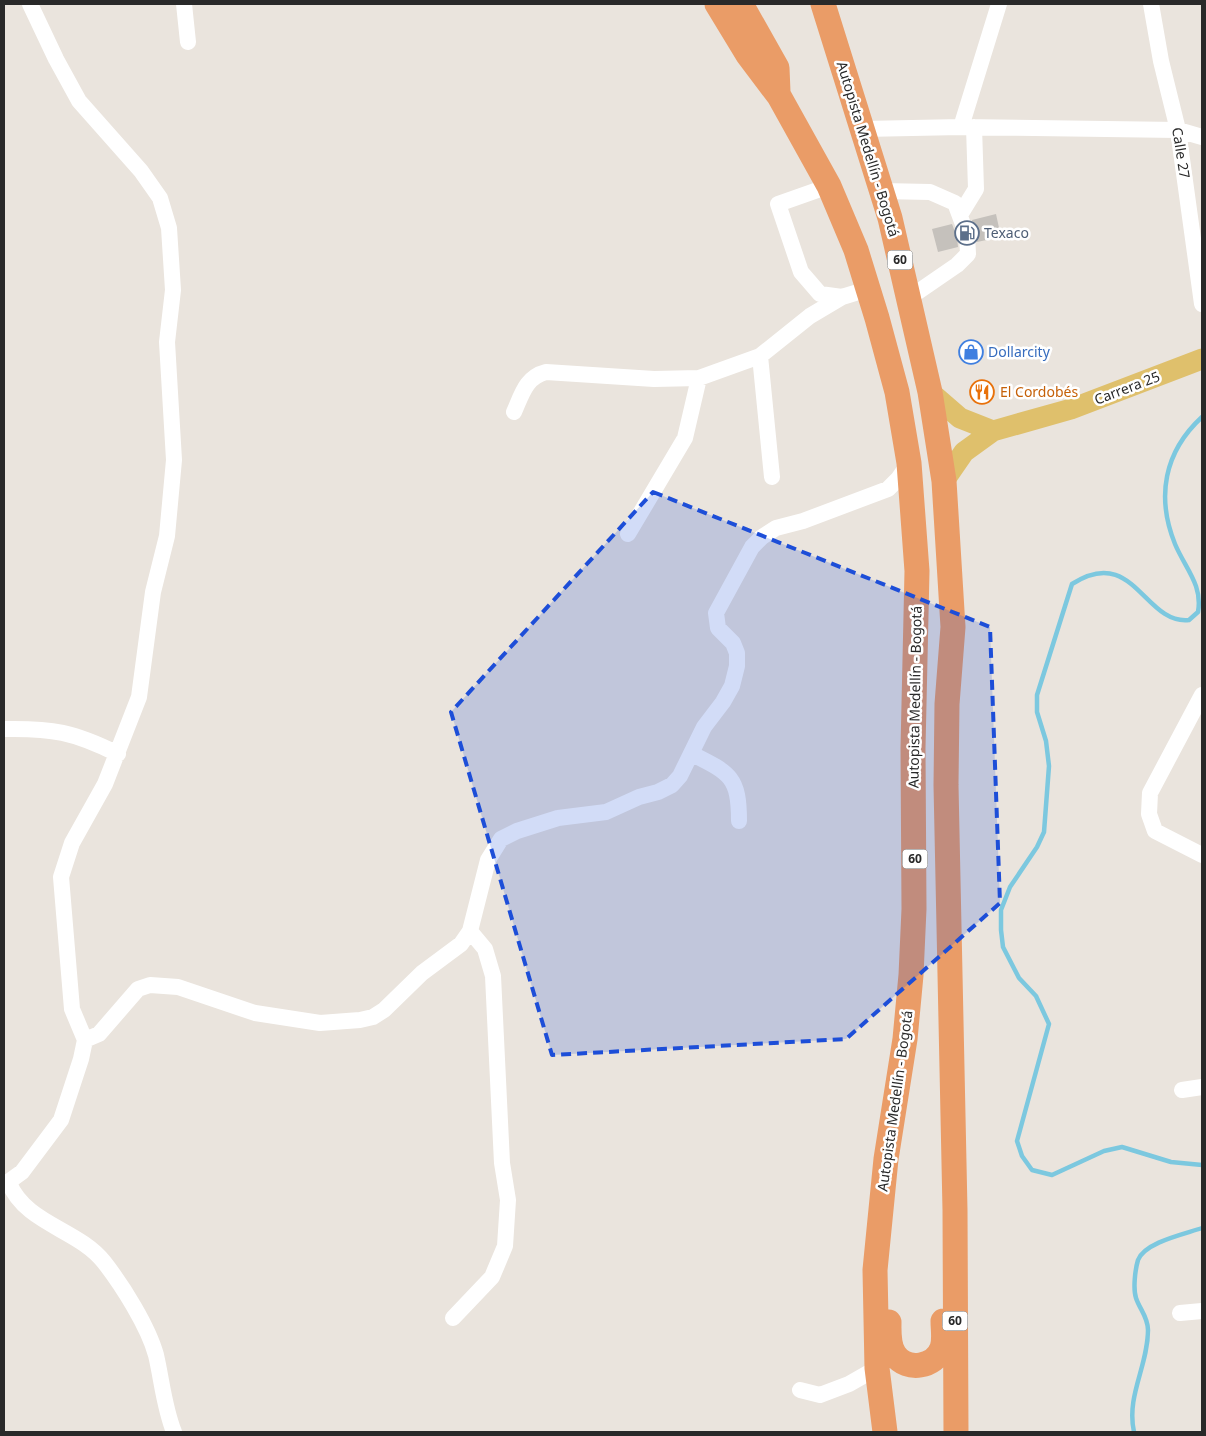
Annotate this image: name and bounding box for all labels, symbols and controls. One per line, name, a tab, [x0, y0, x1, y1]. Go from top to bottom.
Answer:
street label: Autopista Medellín - Bogotá	[833, 59, 904, 239]
street label: Calle 27	[1168, 126, 1195, 180]
fuel station icon: Texaco	[954, 220, 980, 246]
place label: Texaco	[984, 223, 1029, 242]
road number: 60	[888, 250, 912, 270]
shop icon: Dollarcity	[958, 339, 984, 365]
place label: Dollarcity	[988, 342, 1051, 361]
street label: Carrera 25	[1091, 366, 1162, 409]
restaurant icon: El Cordobés	[969, 379, 995, 405]
place label: El Cordobés	[1000, 382, 1078, 401]
street label: Autopista Medellín - Bogotá	[903, 606, 926, 788]
road number: 60	[902, 850, 928, 869]
street label: Autopista Medellín - Bogotá	[872, 1009, 917, 1193]
road number: 60	[942, 1312, 968, 1330]

